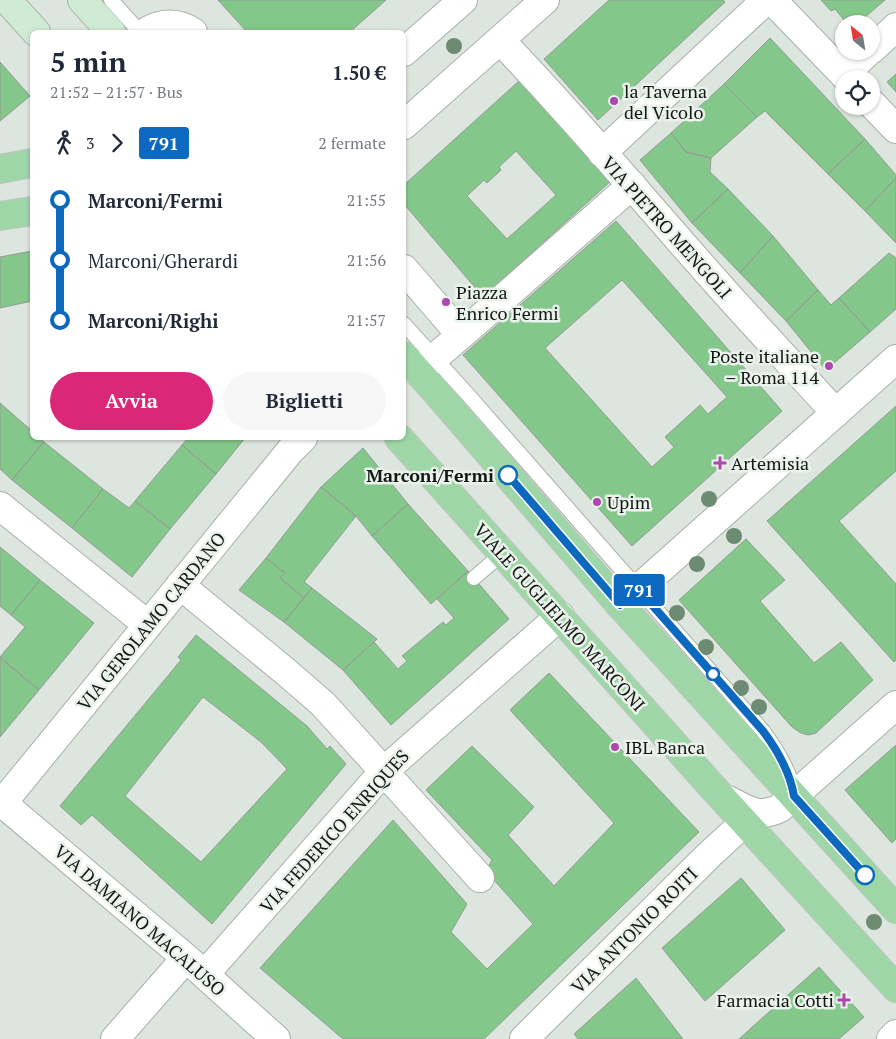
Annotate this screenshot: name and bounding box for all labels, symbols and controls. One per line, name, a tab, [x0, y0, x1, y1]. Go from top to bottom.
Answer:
north arrow	[835, 15, 880, 60]
map controls	[835, 15, 880, 115]
text: 5 min	[50, 43, 127, 80]
text: 1.50 €	[332, 60, 386, 85]
button: locate	[835, 70, 880, 115]
place label: la Taverna del Vicolo	[624, 79, 707, 124]
text: 21:52 – 21:57 · Bus	[50, 81, 183, 103]
marker: la Taverna del Vicolo	[608, 95, 620, 107]
icon: walk	[50, 129, 78, 157]
icon: forward	[103, 129, 131, 157]
text: 791	[149, 131, 179, 155]
text: 3	[86, 132, 95, 154]
text: 2 fermate	[318, 132, 386, 154]
street label: VIA PIETRO MENGOLI	[597, 151, 737, 303]
text: Marconi/Fermi	[88, 188, 223, 213]
text: 21:55	[347, 189, 386, 211]
text: Marconi/Gherardi	[88, 248, 238, 273]
text: 21:56	[347, 249, 386, 271]
place label: Piazza Enrico Fermi	[456, 280, 559, 325]
marker: Piazza Enrico Fermi	[440, 296, 452, 308]
text: Marconi/Righi	[88, 308, 218, 333]
text: 21:57	[347, 309, 386, 331]
place label: Poste italiane – Roma 114	[710, 344, 819, 389]
marker: Poste italiane – Roma 114	[823, 360, 835, 372]
button: Avvia	[50, 372, 213, 430]
button: Biglietti	[223, 372, 386, 430]
place label: Artemisia	[731, 451, 809, 475]
marker: Artemisia	[713, 456, 727, 470]
place label: Marconi/Fermi	[366, 463, 494, 487]
marker: Marconi/Fermi	[498, 465, 518, 485]
place label: Upim	[607, 490, 651, 514]
marker: Upim	[591, 496, 603, 508]
street label: VIALE GUGLIELMO MARCONI	[469, 518, 651, 716]
street label: VIA GEROLAMO CARDANO	[71, 527, 231, 715]
line badge: 791	[610, 574, 668, 606]
text: 791	[624, 578, 654, 602]
unlabelled marker	[706, 667, 720, 681]
place label: IBL Banca	[625, 735, 705, 759]
marker: IBL Banca	[609, 741, 621, 753]
street label: VIA FEDERICO ENRIQUES	[254, 744, 414, 918]
street label: VIA DAMIANO MACALUSO	[49, 839, 231, 1001]
street label: VIA ANTONIO ROITI	[566, 862, 702, 998]
unlabelled marker	[855, 865, 875, 885]
place label: Farmacia Cotti	[717, 988, 834, 1012]
marker: Farmacia Cotti	[838, 994, 850, 1006]

